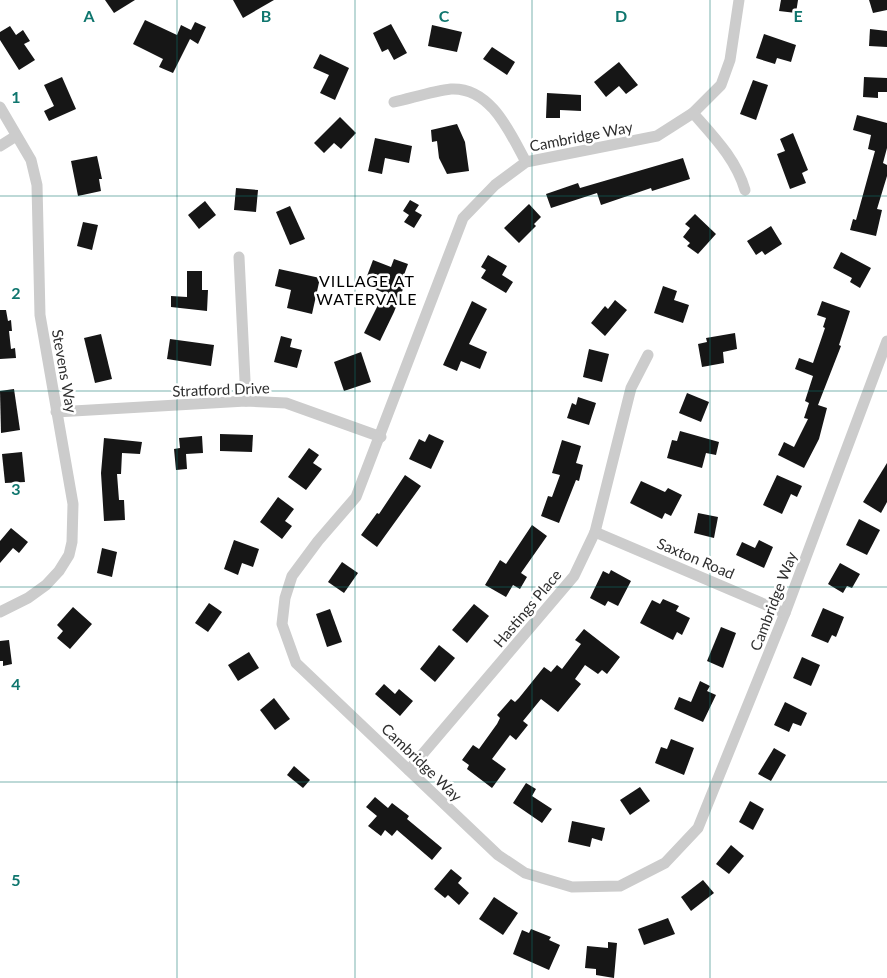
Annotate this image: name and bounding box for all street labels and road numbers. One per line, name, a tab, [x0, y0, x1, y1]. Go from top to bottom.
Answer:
street label: Cambridge Way	[528, 117, 634, 155]
street label: Stevens Way	[49, 328, 81, 414]
street label: Stratford Drive	[172, 378, 270, 400]
street label: Saxton Road	[655, 534, 737, 582]
street label: Cambridge Way	[746, 549, 800, 653]
street label: Hastings Place	[489, 565, 565, 650]
street label: Cambridge Way	[378, 719, 466, 805]

